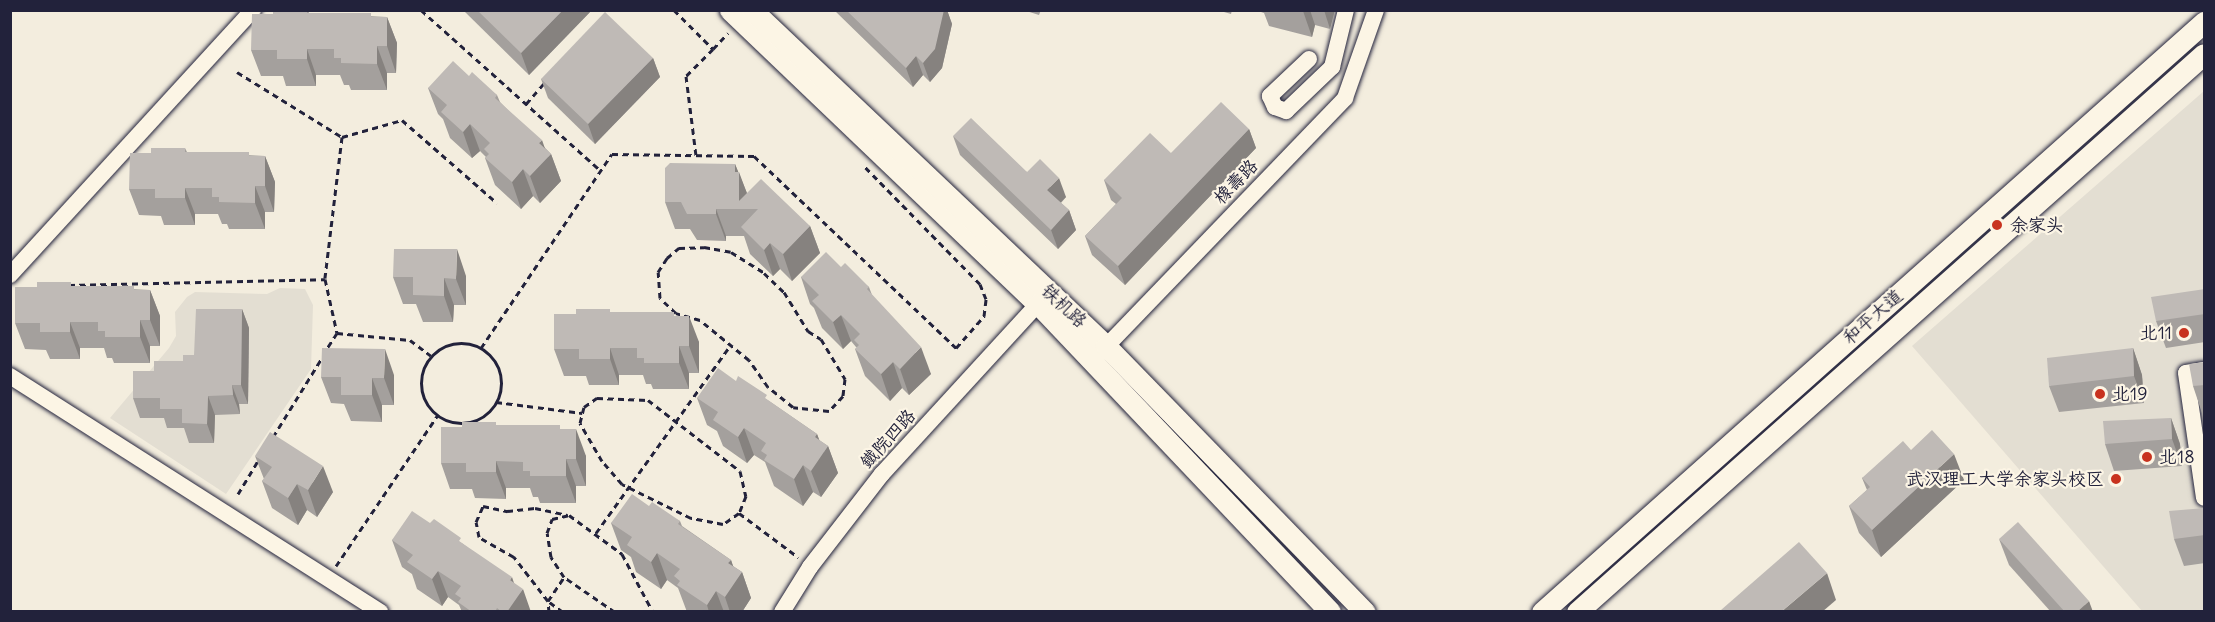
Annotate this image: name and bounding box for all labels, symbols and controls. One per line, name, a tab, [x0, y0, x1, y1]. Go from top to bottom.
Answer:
street label: 橡壽路	[1209, 155, 1263, 209]
place label: 余家头	[2010, 214, 2064, 236]
marker: 余家头	[1988, 216, 2006, 234]
street label: 铁机路	[1037, 280, 1091, 332]
street label: 和平大道	[1839, 285, 1907, 349]
place label: 北11	[2140, 322, 2172, 344]
marker: 北11	[2177, 326, 2191, 340]
place label: 北19	[2112, 383, 2147, 405]
marker: 北19	[2093, 387, 2107, 401]
street label: 鐵院四路	[856, 405, 920, 473]
place label: 北18	[2159, 446, 2195, 468]
marker: 北18	[2140, 450, 2154, 464]
place label: 武汉理工大学余家头校区	[1906, 468, 2104, 490]
marker: 武汉理工大学余家头校区	[2109, 472, 2123, 486]

